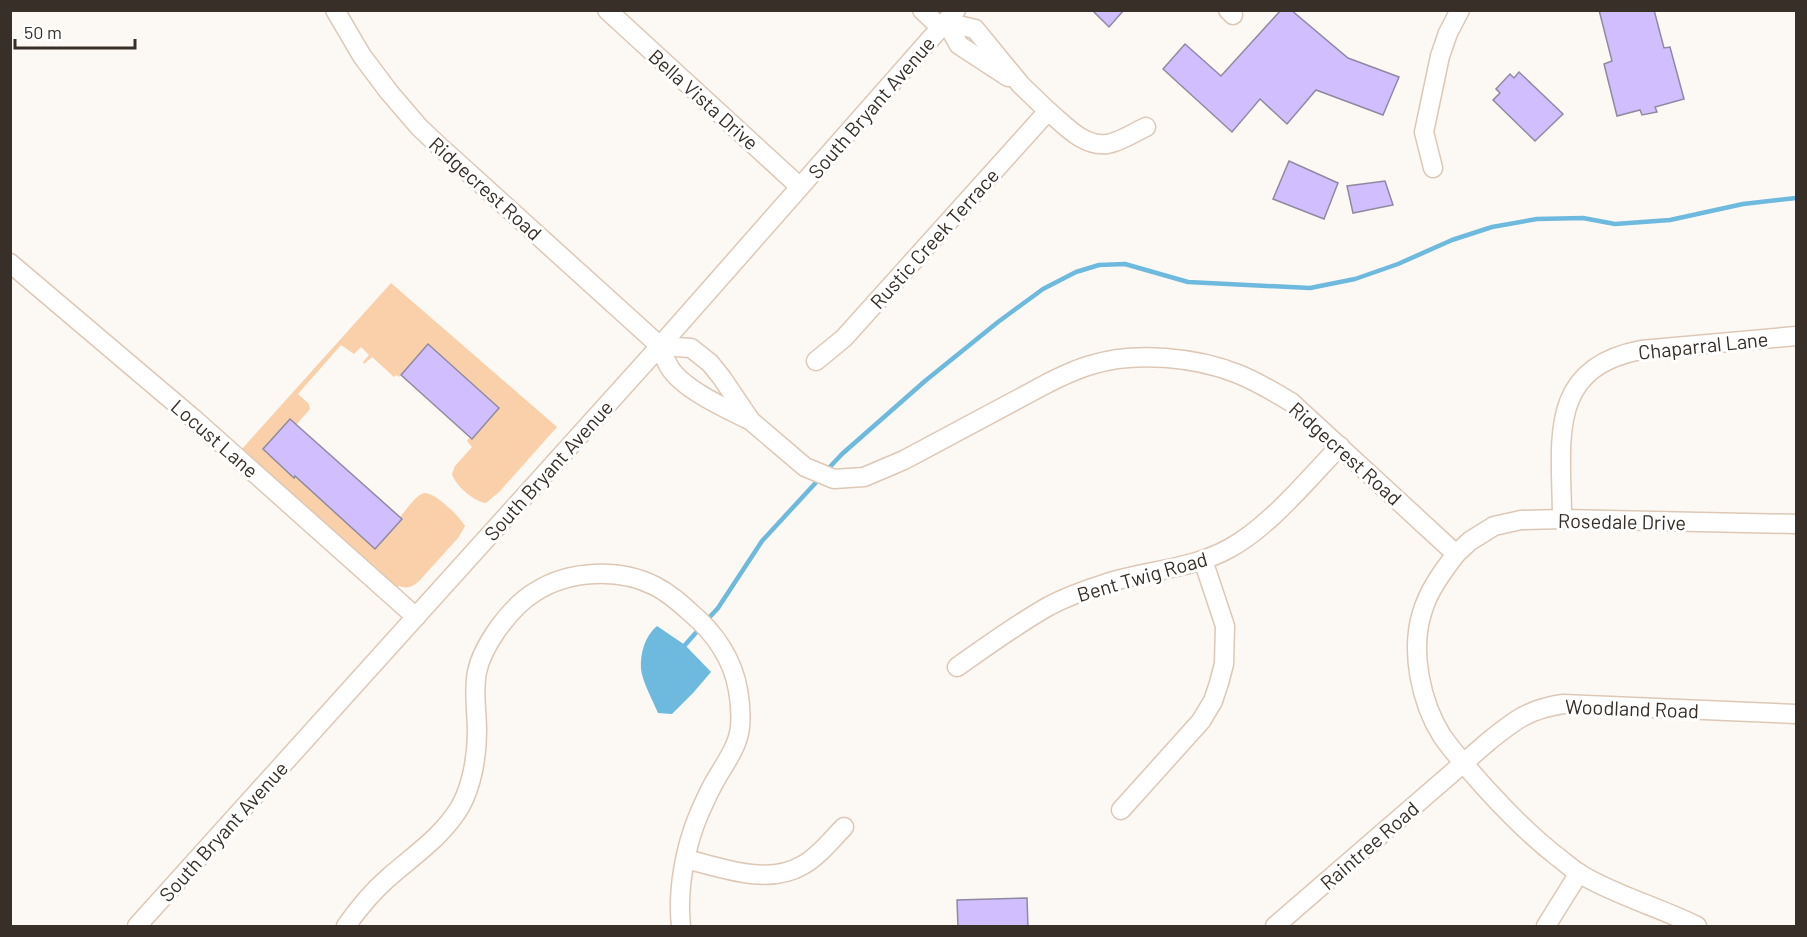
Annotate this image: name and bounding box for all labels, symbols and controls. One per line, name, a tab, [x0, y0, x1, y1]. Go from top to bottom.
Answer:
scale bar	[15, 12, 135, 50]
text: 50 m	[24, 21, 62, 43]
street label: South Bryant Avenue	[803, 31, 939, 183]
street label: Bella Vista Drive	[644, 44, 764, 154]
street label: Ridgecrest Road	[425, 131, 547, 245]
street label: Rustic Creek Terrace	[865, 163, 1003, 313]
street label: Chaparral Lane	[1637, 326, 1769, 364]
street label: Locust Lane	[167, 394, 263, 482]
street label: South Bryant Avenue	[479, 395, 617, 545]
street label: Ridgecrest Road	[1285, 396, 1407, 510]
street label: Rosedale Drive	[1558, 508, 1686, 534]
street label: Bent Twig Road	[1074, 546, 1210, 606]
street label: Woodland Road	[1565, 694, 1699, 722]
street label: South Bryant Avenue	[154, 756, 292, 906]
street label: Raintree Road	[1315, 796, 1423, 894]

